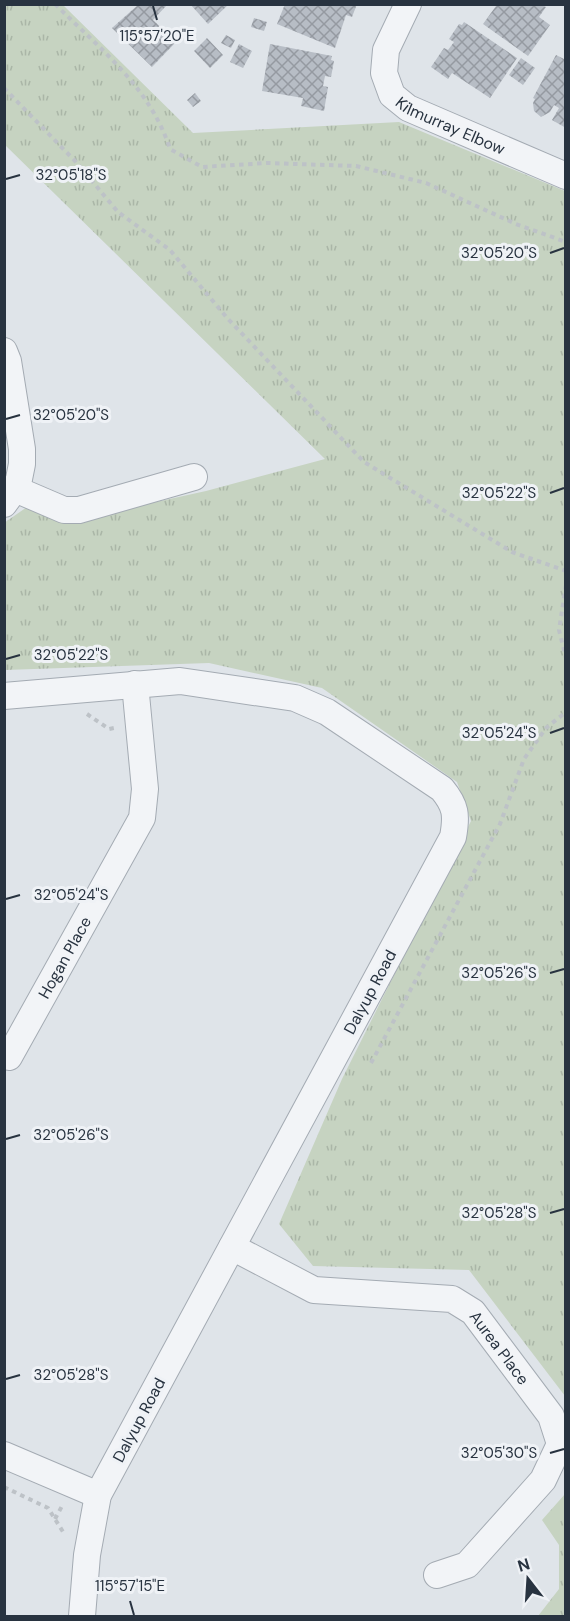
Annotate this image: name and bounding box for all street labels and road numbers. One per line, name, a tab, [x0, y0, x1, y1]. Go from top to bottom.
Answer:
street label: Kilmurray Elbow	[391, 92, 508, 159]
street label: Hogan Place	[33, 913, 96, 1002]
street label: Dalyup Road	[339, 946, 401, 1038]
street label: Aurea Place	[465, 1306, 534, 1389]
street label: Dalyup Road	[108, 1374, 170, 1466]

